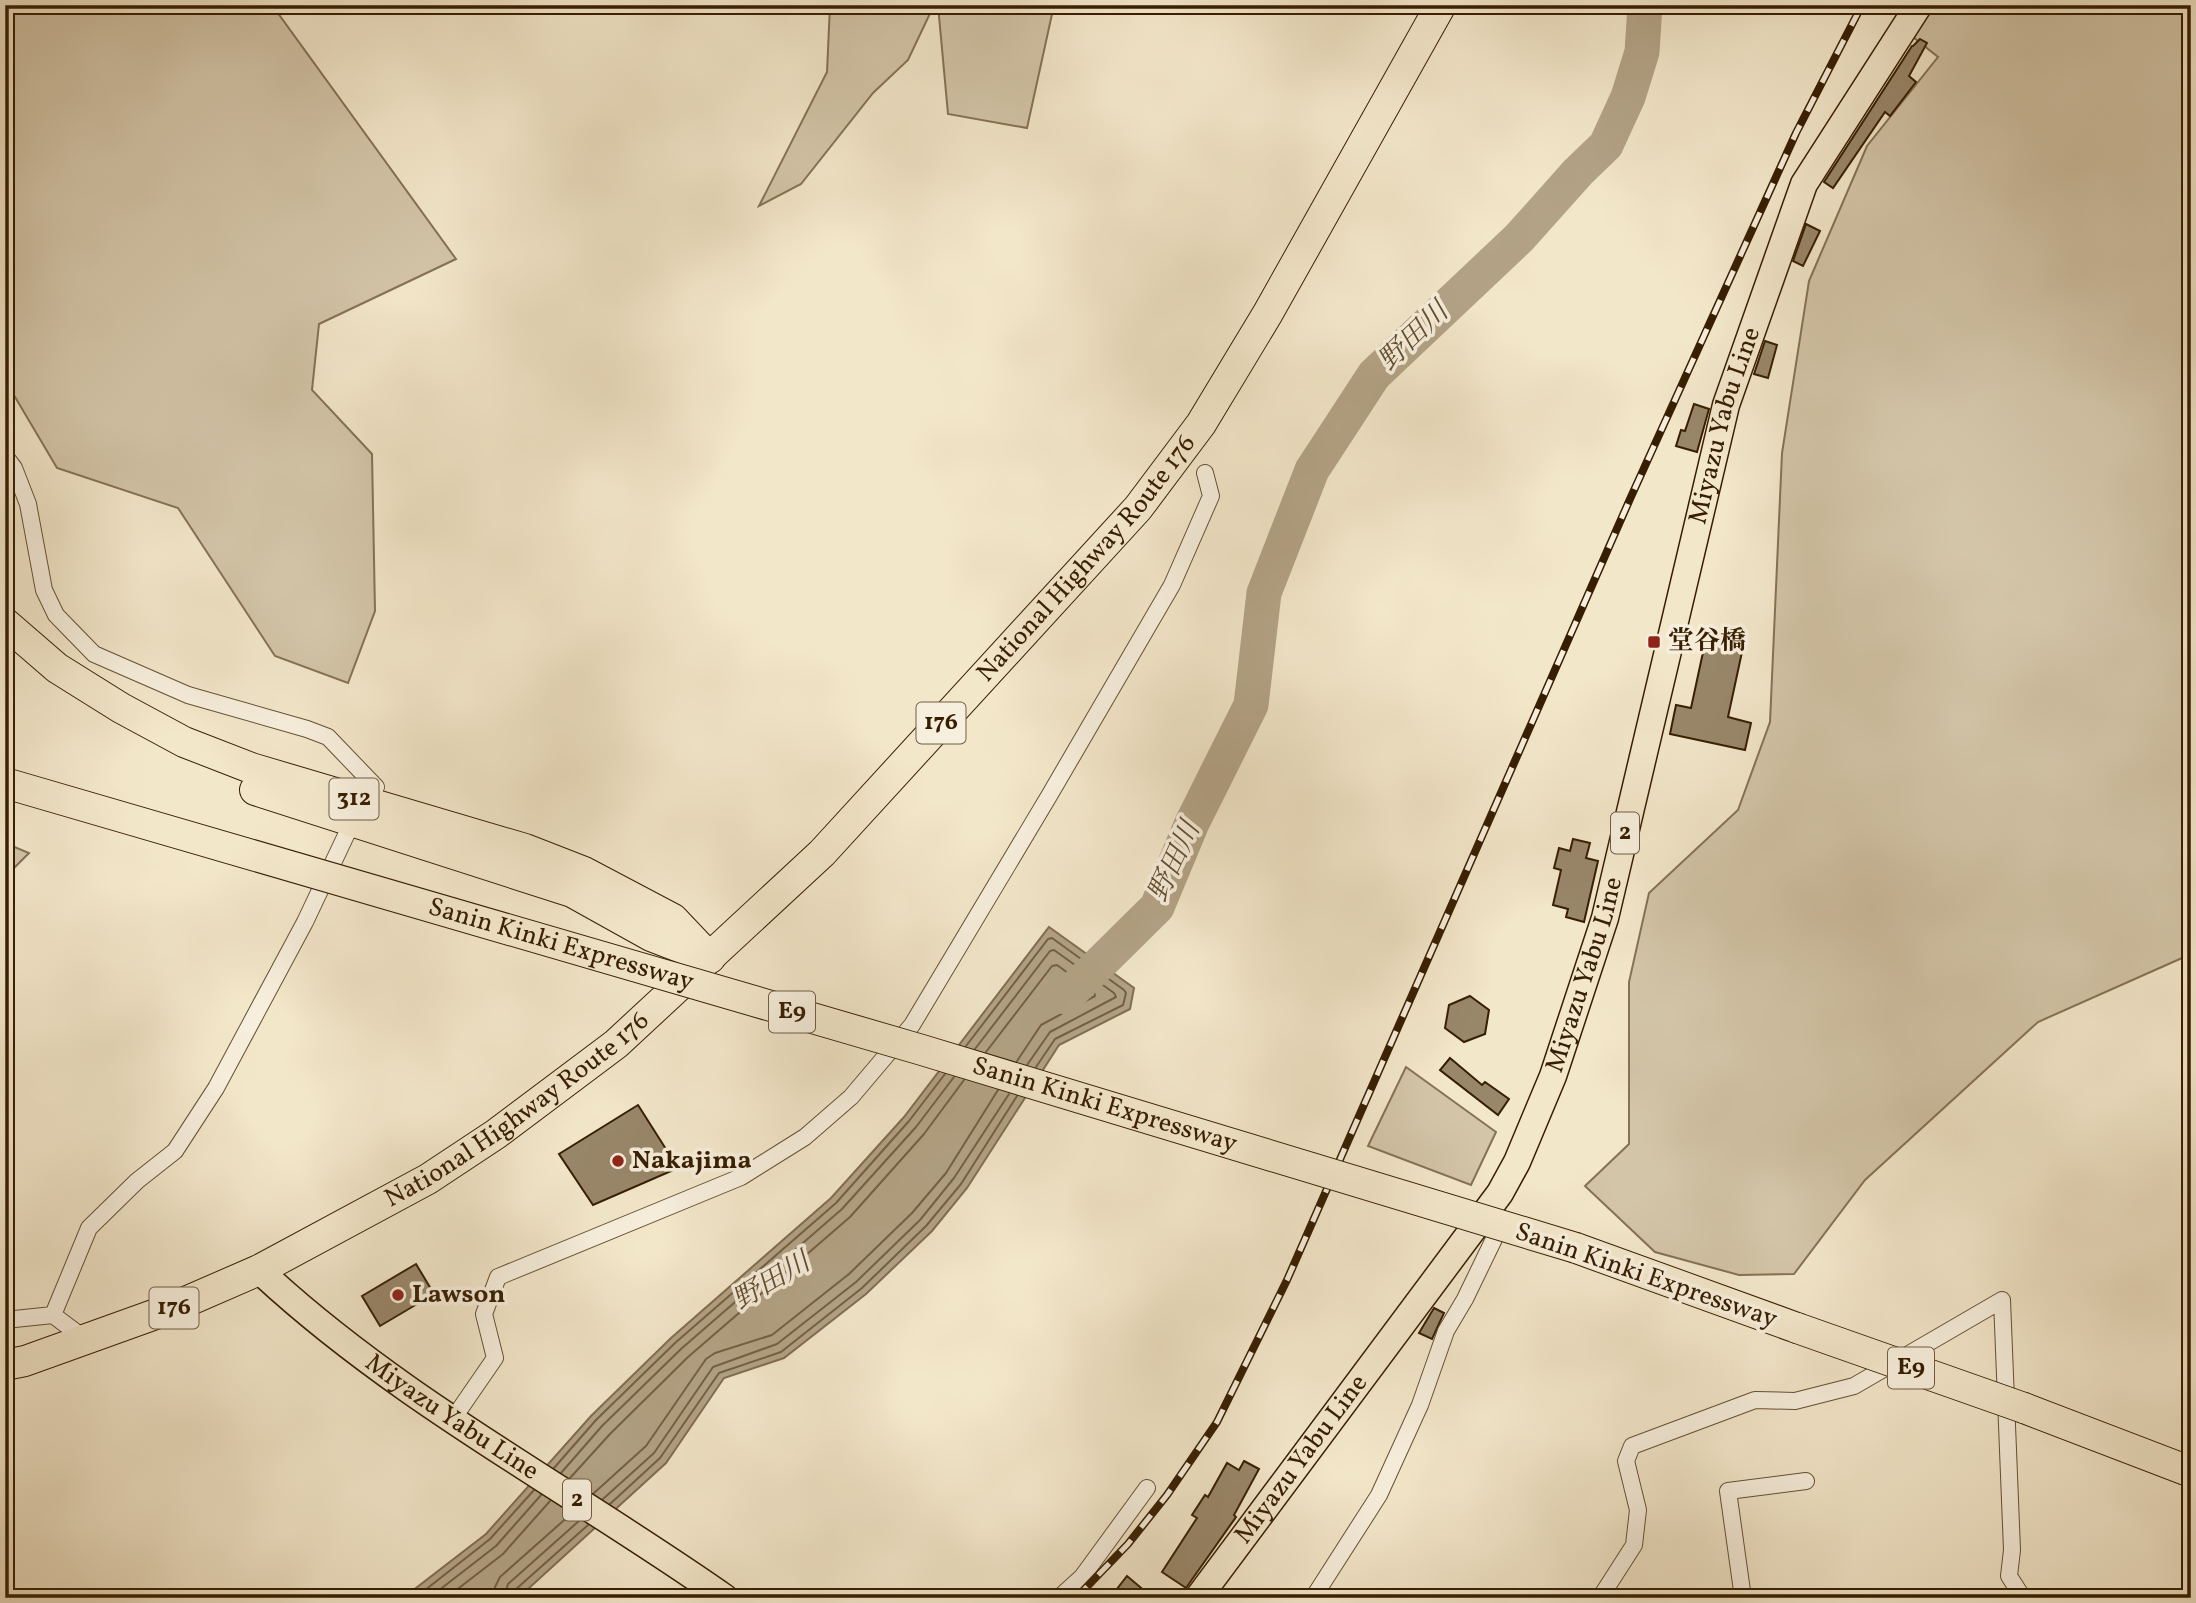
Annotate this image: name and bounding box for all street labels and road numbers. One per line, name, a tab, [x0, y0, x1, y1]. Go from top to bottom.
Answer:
street label: Miyazu Yabu Line	[1681, 322, 1770, 528]
street label: National Highway Route 176	[969, 427, 1205, 690]
road number: 176	[916, 702, 965, 744]
road number: 312	[330, 778, 378, 820]
road number: 2	[1611, 812, 1639, 854]
street label: Miyazu Yabu Line	[1537, 873, 1632, 1077]
street label: Sanin Kinki Expressway	[424, 889, 698, 1001]
road number: E9	[769, 992, 815, 1032]
street label: National Highway Route 176	[378, 1004, 658, 1217]
street label: Sanin Kinki Expressway	[968, 1048, 1242, 1162]
street label: Sanin Kinki Expressway	[1510, 1214, 1782, 1338]
road number: 176	[150, 1288, 198, 1328]
street label: Miyazu Yabu Line	[357, 1346, 546, 1489]
road number: E9	[1888, 1348, 1934, 1388]
street label: Miyazu Yabu Line	[1226, 1367, 1377, 1552]
road number: 2	[563, 1480, 591, 1520]

